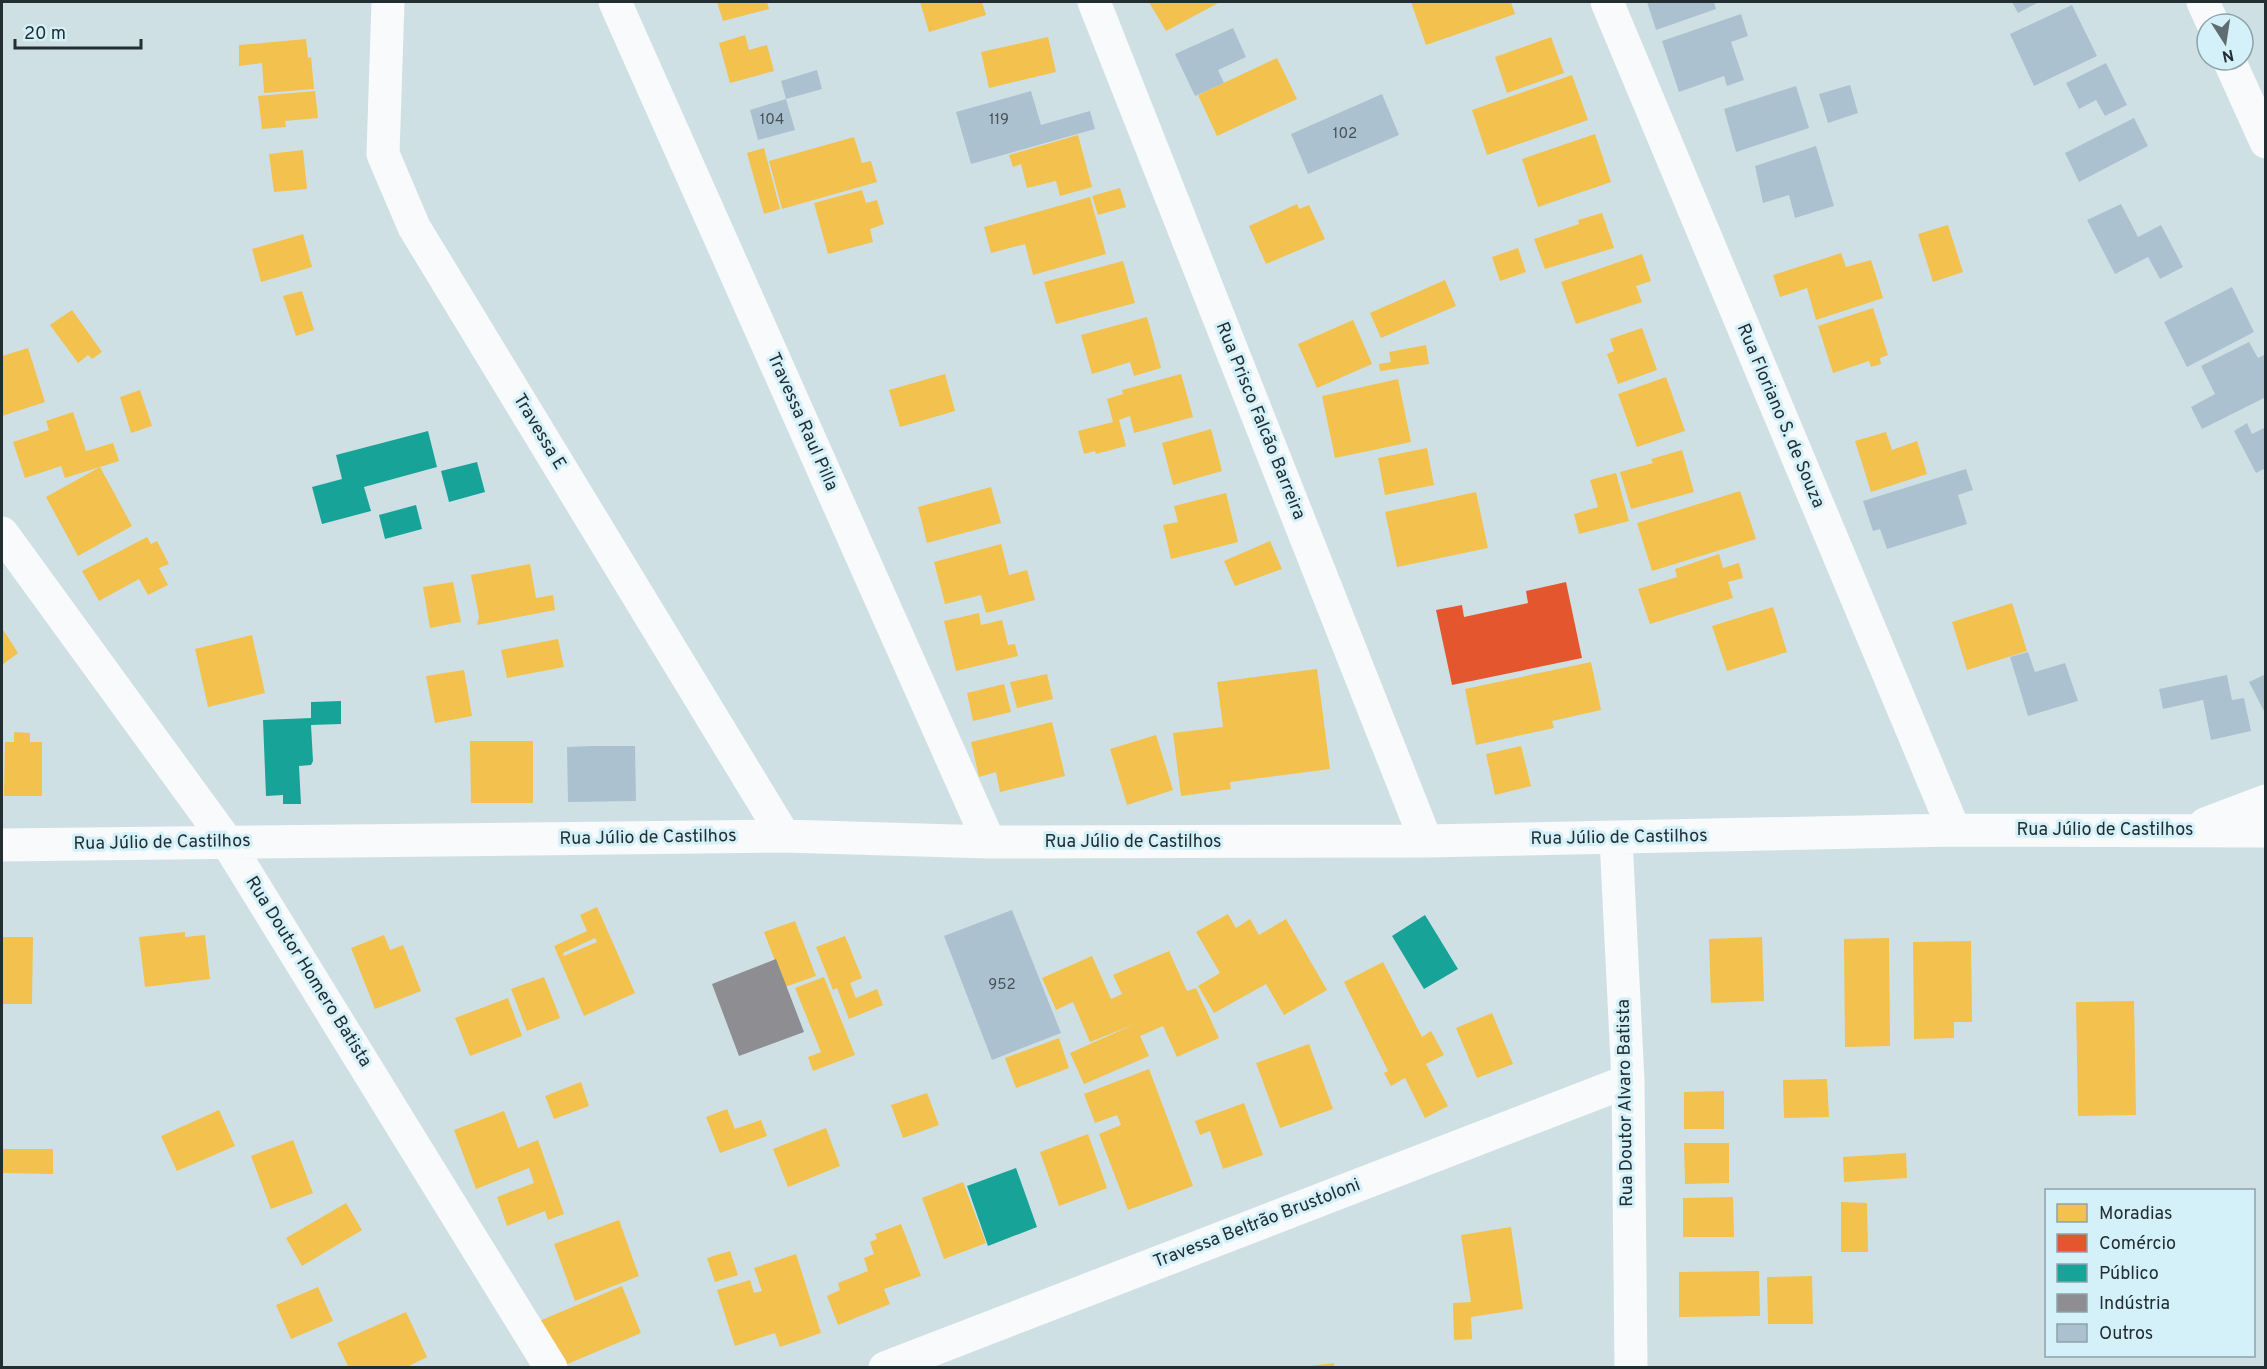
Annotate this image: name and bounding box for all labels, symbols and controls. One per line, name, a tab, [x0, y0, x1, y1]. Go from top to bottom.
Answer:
scale bar	[15, 12, 141, 50]
north arrow	[2195, 12, 2255, 72]
text: 20 m	[24, 23, 66, 46]
text: N	[2220, 44, 2235, 66]
house number: 104	[760, 111, 784, 130]
house number: 119	[989, 111, 1009, 130]
house number: 102	[1333, 125, 1357, 144]
street label: Rua Prisco Falcão Barreira	[1210, 319, 1310, 523]
street label: Rua Floriano S. de Souza	[1731, 320, 1829, 512]
street label: Travessa Raul Pilla	[761, 349, 843, 495]
street label: Travessa E	[507, 390, 571, 474]
street label: Rua Júlio de Castilhos	[2016, 819, 2194, 842]
street label: Rua Júlio de Castilhos	[559, 825, 737, 851]
street label: Rua Júlio de Castilhos	[1530, 825, 1708, 851]
street label: Rua Júlio de Castilhos	[73, 830, 251, 856]
street label: Rua Júlio de Castilhos	[1044, 831, 1222, 854]
street label: Rua Doutor Homero Batista	[240, 872, 376, 1072]
house number: 952	[988, 976, 1016, 995]
street label: Rua Doutor Alvaro Batista	[1613, 999, 1639, 1207]
street label: Travessa Beltrão Brustoloni	[1150, 1174, 1364, 1274]
legend	[2045, 1189, 2255, 1357]
text: Moradias	[2099, 1203, 2172, 1226]
text: Comércio	[2099, 1233, 2176, 1256]
text: Público	[2099, 1263, 2159, 1286]
text: Indústria	[2099, 1293, 2170, 1316]
text: Outros	[2099, 1323, 2153, 1346]

